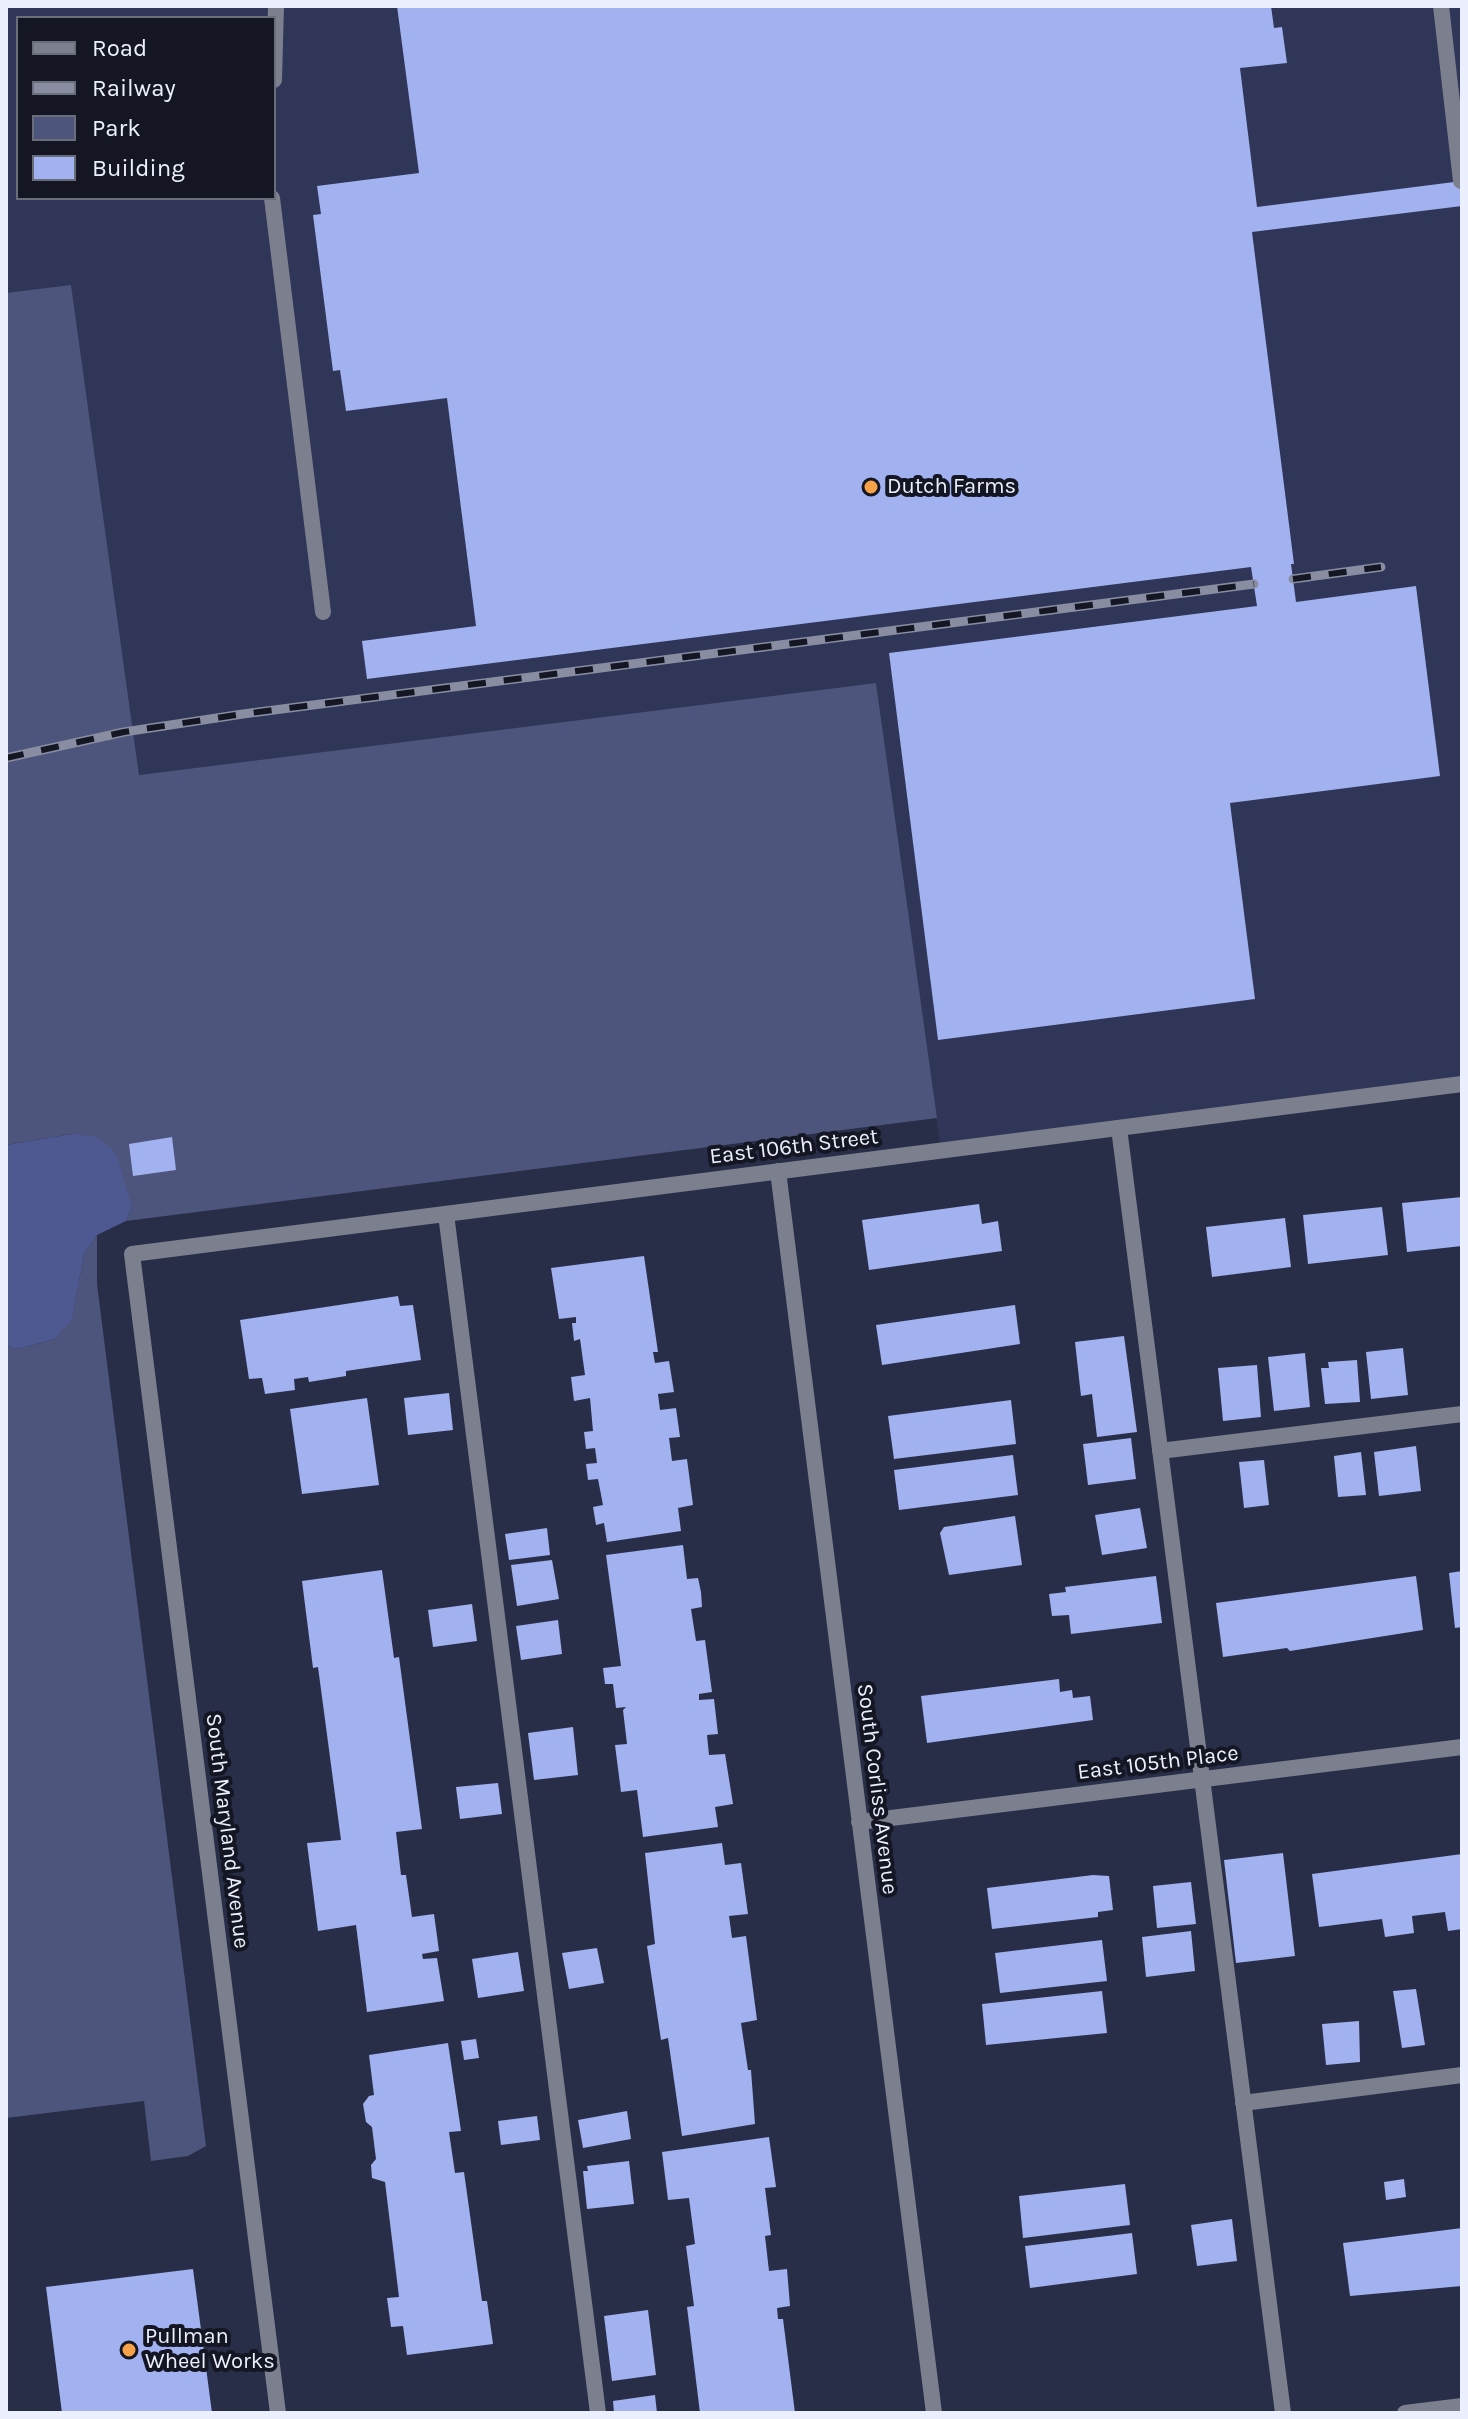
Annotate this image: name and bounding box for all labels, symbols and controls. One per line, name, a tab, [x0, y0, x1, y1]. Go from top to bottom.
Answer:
legend	[16, 16, 276, 200]
text: Road	[92, 34, 147, 62]
text: Railway	[92, 74, 176, 102]
text: Park	[92, 114, 141, 142]
text: Building	[92, 154, 185, 182]
place label: Dutch Farms	[887, 474, 1016, 500]
marker: Dutch Farms	[862, 478, 880, 496]
street label: East 106th Street	[708, 1124, 880, 1170]
street label: South Corliss Avenue	[851, 1682, 903, 1896]
street label: South Maryland Avenue	[199, 1712, 255, 1950]
street label: East 105th Place	[1076, 1740, 1240, 1786]
place label: Pullman Wheel Works	[145, 2324, 275, 2376]
marker: Pullman Wheel Works	[120, 2341, 138, 2359]

